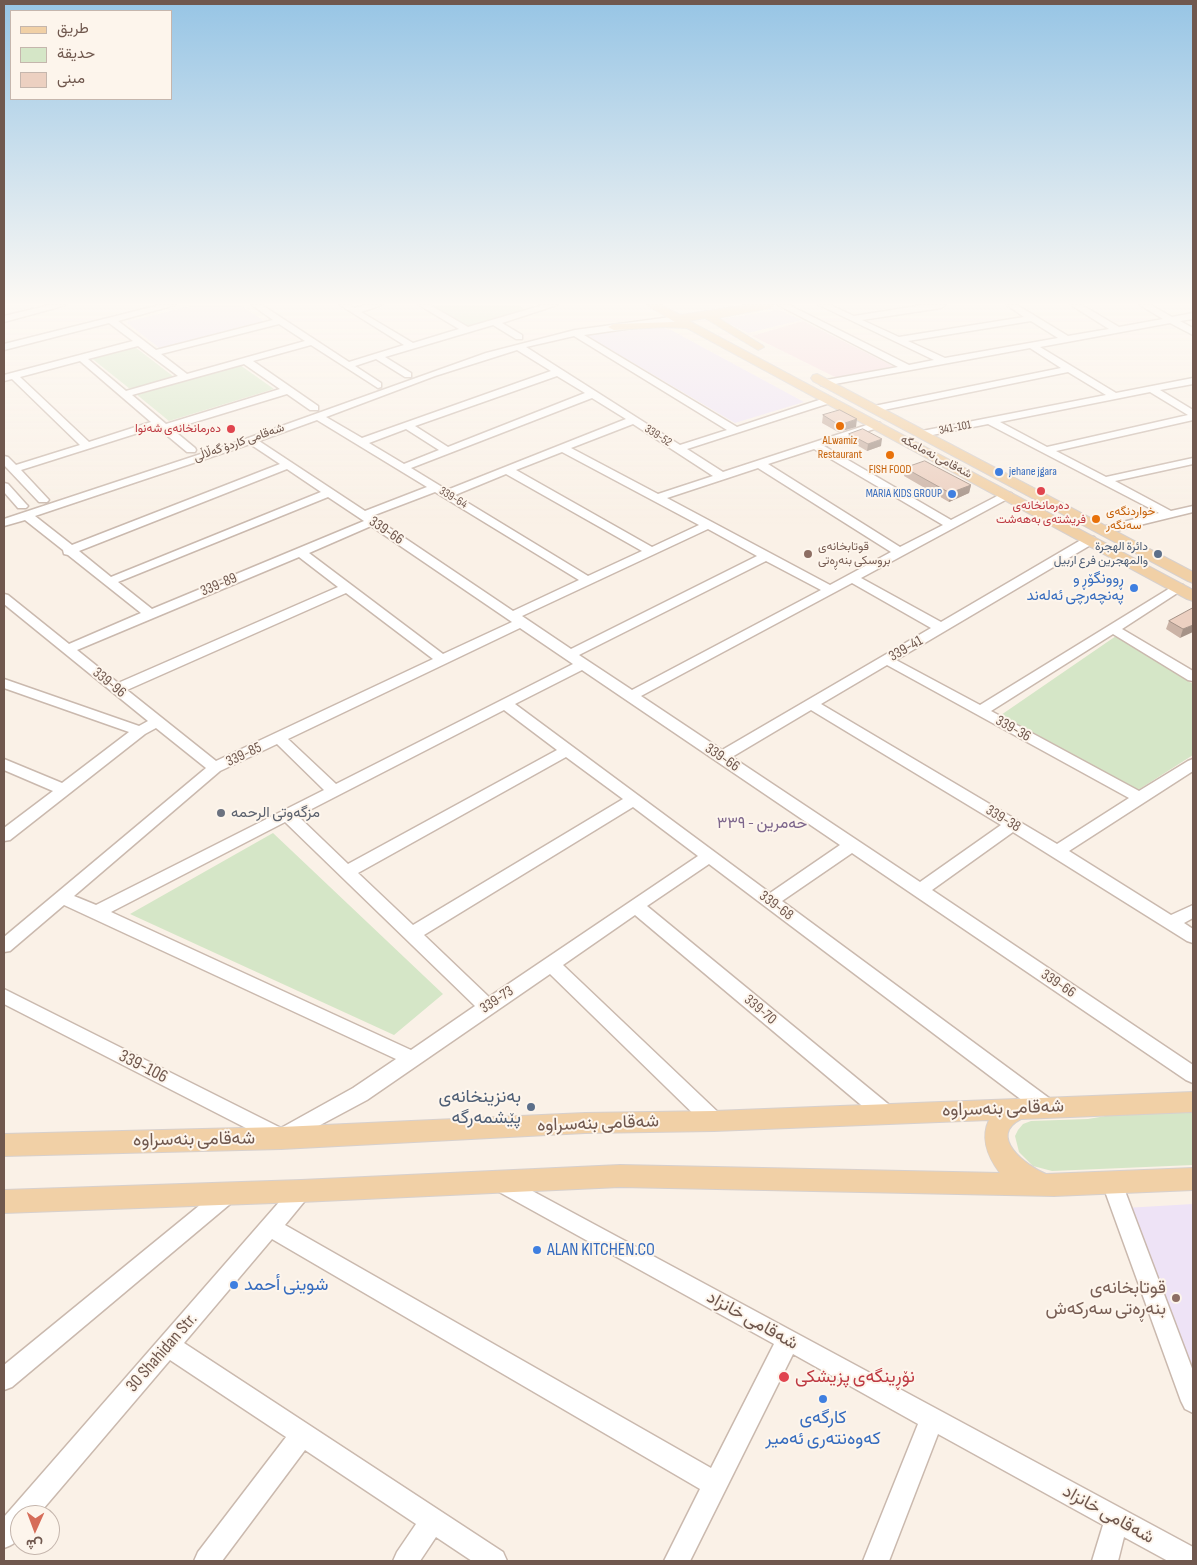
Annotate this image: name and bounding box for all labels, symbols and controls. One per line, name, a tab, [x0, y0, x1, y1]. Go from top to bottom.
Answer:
legend	[10, 10, 172, 100]
text: طريق	[57, 19, 89, 38]
text: حديقة	[57, 44, 95, 63]
text: مبنى	[57, 69, 85, 88]
street label: 341-101	[938, 418, 972, 438]
marker: ALwamiz Restaurant	[834, 420, 846, 432]
street label: شەقامی کاردۆ گەڵاڵی	[192, 421, 286, 465]
place label: دەرمانخانەی شەنوا	[135, 422, 221, 436]
street label: 339-52	[642, 422, 674, 450]
marker: دەرمانخانەی شەنوا	[225, 423, 237, 435]
street label: شەقامی نەمامگە	[898, 432, 974, 482]
place label: ALwamiz Restaurant	[818, 434, 862, 462]
marker: FISH FOOD	[884, 449, 896, 461]
place label: FISH FOOD	[869, 463, 911, 477]
place label: jehane jgara	[1009, 465, 1057, 479]
marker: jehane jgara	[993, 466, 1005, 478]
street label: 339-64	[436, 484, 470, 512]
marker: دەرمانخانەی فریشتەی بەهەشت	[1035, 485, 1047, 497]
place label: MARIA KIDS GROUP	[866, 487, 942, 501]
marker: MARIA KIDS GROUP	[946, 488, 958, 500]
place label: دەرمانخانەی فریشتەی بەهەشت	[996, 499, 1086, 527]
place label: خواردنگەی سەنگەر	[1106, 505, 1155, 533]
street label: 339-66	[365, 513, 407, 549]
marker: خواردنگەی سەنگەر	[1090, 513, 1102, 525]
place label: قوتابخانەی بروسکی بنەڕەتی	[818, 540, 891, 568]
place label: دائرة الهجرة والمهجرين فرع اربيل	[1054, 540, 1148, 568]
marker: قوتابخانەی بروسکی بنەڕەتی	[802, 548, 814, 560]
marker: دائرة الهجرة والمهجرين فرع اربيل	[1152, 548, 1164, 560]
street label: 339-89	[198, 569, 240, 601]
place label: ڕوونگۆڕ و پەنچەرچی ئەلەند	[1026, 570, 1124, 605]
marker: ڕوونگۆڕ و پەنچەرچی ئەلەند	[1128, 582, 1140, 594]
street label: 339-41	[886, 632, 926, 666]
street label: 339-96	[89, 664, 129, 702]
street label: 339-36	[992, 712, 1034, 746]
street label: 339-85	[223, 739, 265, 771]
street label: 339-66	[701, 740, 743, 776]
street label: 339-38	[982, 802, 1024, 836]
place label: مزگەوتی الرحمە	[231, 804, 320, 822]
marker: مزگەوتی الرحمە	[215, 807, 227, 819]
district label: حەمرین - ٣٣٩	[717, 814, 807, 834]
street label: 339-68	[755, 887, 797, 925]
street label: 339-66	[1037, 966, 1079, 1002]
street label: 339-73	[477, 982, 517, 1018]
street label: 339-70	[740, 991, 780, 1029]
street label: 339-106	[115, 1046, 171, 1088]
place label: به‌نزینخانه‌ی پێشمه‌رگه	[438, 1086, 521, 1128]
street label: شەقامی بنەسراوە	[942, 1096, 1064, 1122]
marker: به‌نزینخانه‌ی پێشمه‌رگه	[525, 1101, 537, 1113]
street label: شەقامی بنەسراوە	[537, 1111, 659, 1137]
street label: شەقامی بنەسراوە	[133, 1128, 255, 1152]
place label: ALAN KITCHEN.CO	[547, 1239, 655, 1261]
marker: ALAN KITCHEN.CO	[531, 1244, 543, 1256]
place label: شوینی أحمد	[244, 1274, 329, 1296]
place label: قوتابخانەی بنەڕەتی سەرکەش	[1045, 1277, 1166, 1320]
marker: شوینی أحمد	[228, 1279, 240, 1291]
street label: شەقامی خانزاد	[702, 1287, 802, 1355]
marker: قوتابخانەی بنەڕەتی سەرکەش	[1170, 1292, 1182, 1304]
street label: 30 Shahidan Str.	[122, 1309, 202, 1397]
place label: نۆڕینگەی پزیشکی	[795, 1366, 915, 1388]
marker: نۆڕینگەی پزیشکی	[777, 1370, 791, 1384]
marker: کارگەی کەوەنتەری ئەمیر	[817, 1393, 829, 1405]
place label: کارگەی کەوەنتەری ئەمیر	[765, 1407, 881, 1450]
street label: شەقامی خانزاد	[1058, 1481, 1158, 1549]
north arrow	[10, 1505, 60, 1555]
text: ش	[26, 1536, 43, 1553]

